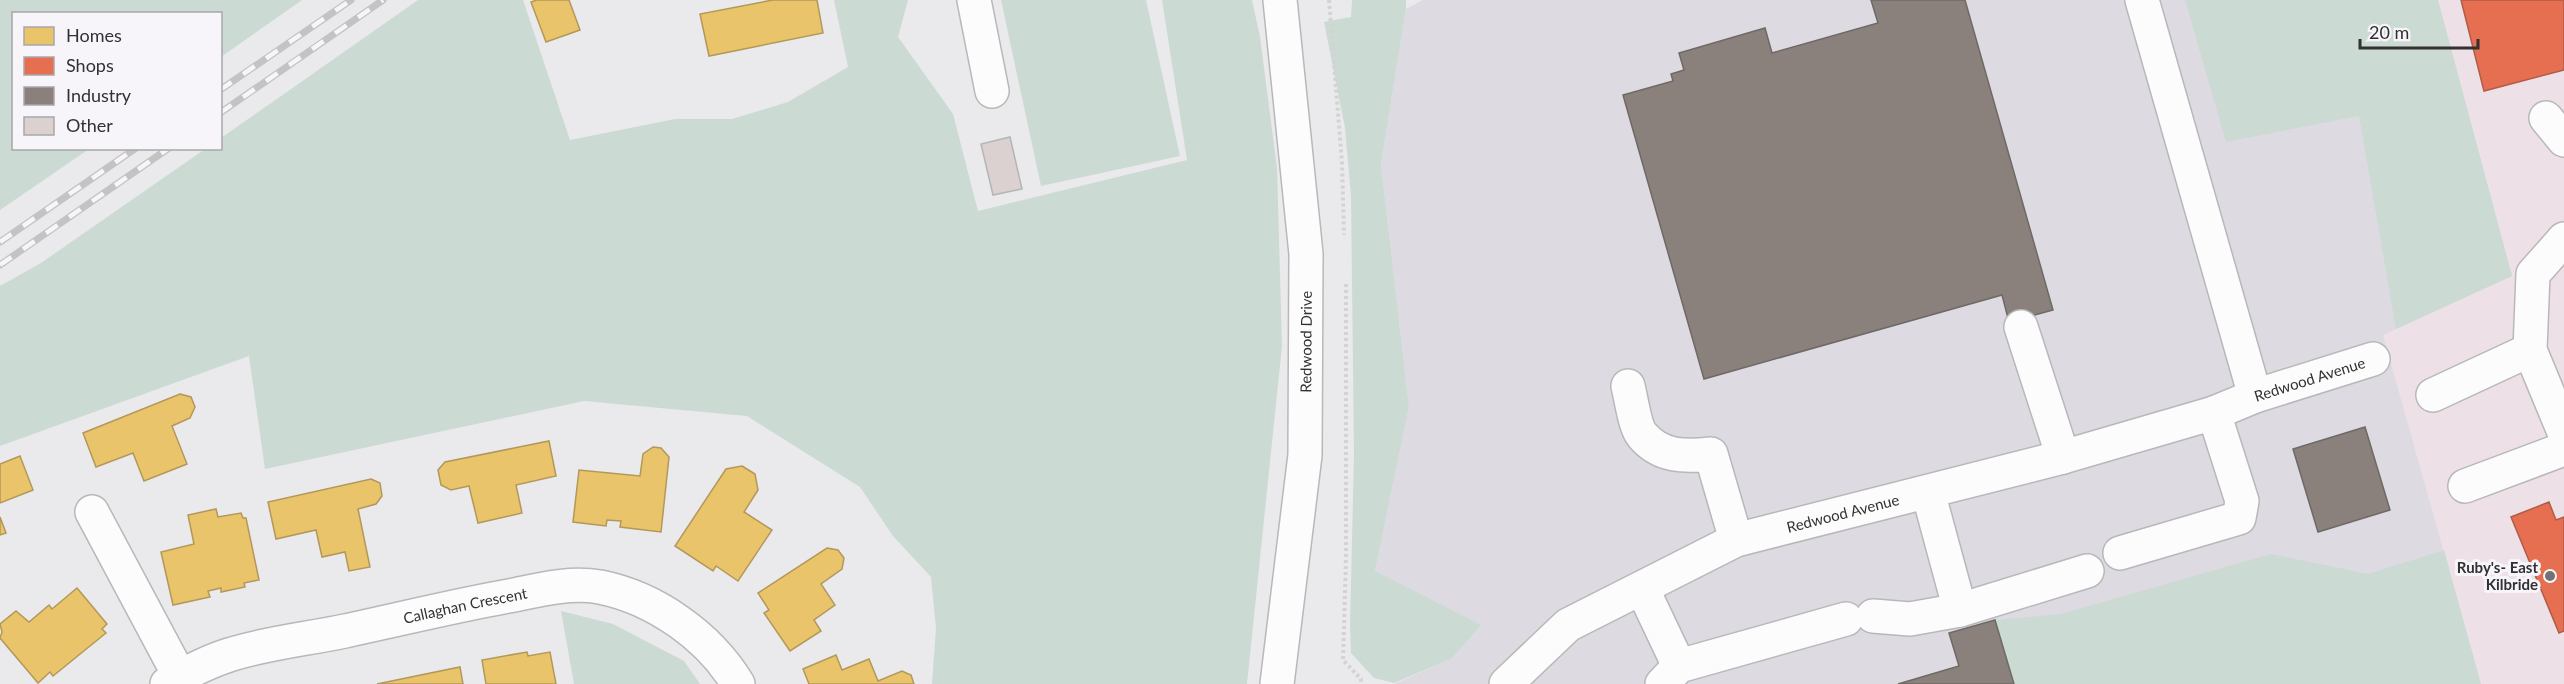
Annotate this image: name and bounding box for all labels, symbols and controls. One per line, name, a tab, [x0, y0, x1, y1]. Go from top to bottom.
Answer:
legend	[12, 12, 222, 150]
scale bar	[2360, 12, 2478, 50]
text: 20 m	[2369, 21, 2409, 43]
text: Homes	[66, 24, 122, 46]
text: Shops	[66, 54, 114, 76]
text: Industry	[66, 84, 132, 106]
text: Other	[66, 114, 113, 136]
street label: Redwood Drive	[1296, 291, 1315, 393]
street label: Redwood Avenue	[2252, 353, 2367, 405]
street label: Redwood Avenue	[1785, 490, 1901, 536]
place label: Ruby's- East Kilbride	[2457, 558, 2538, 593]
marker: Ruby's- East Kilbride	[2543, 569, 2557, 583]
street label: Callaghan Crescent	[401, 583, 529, 627]

